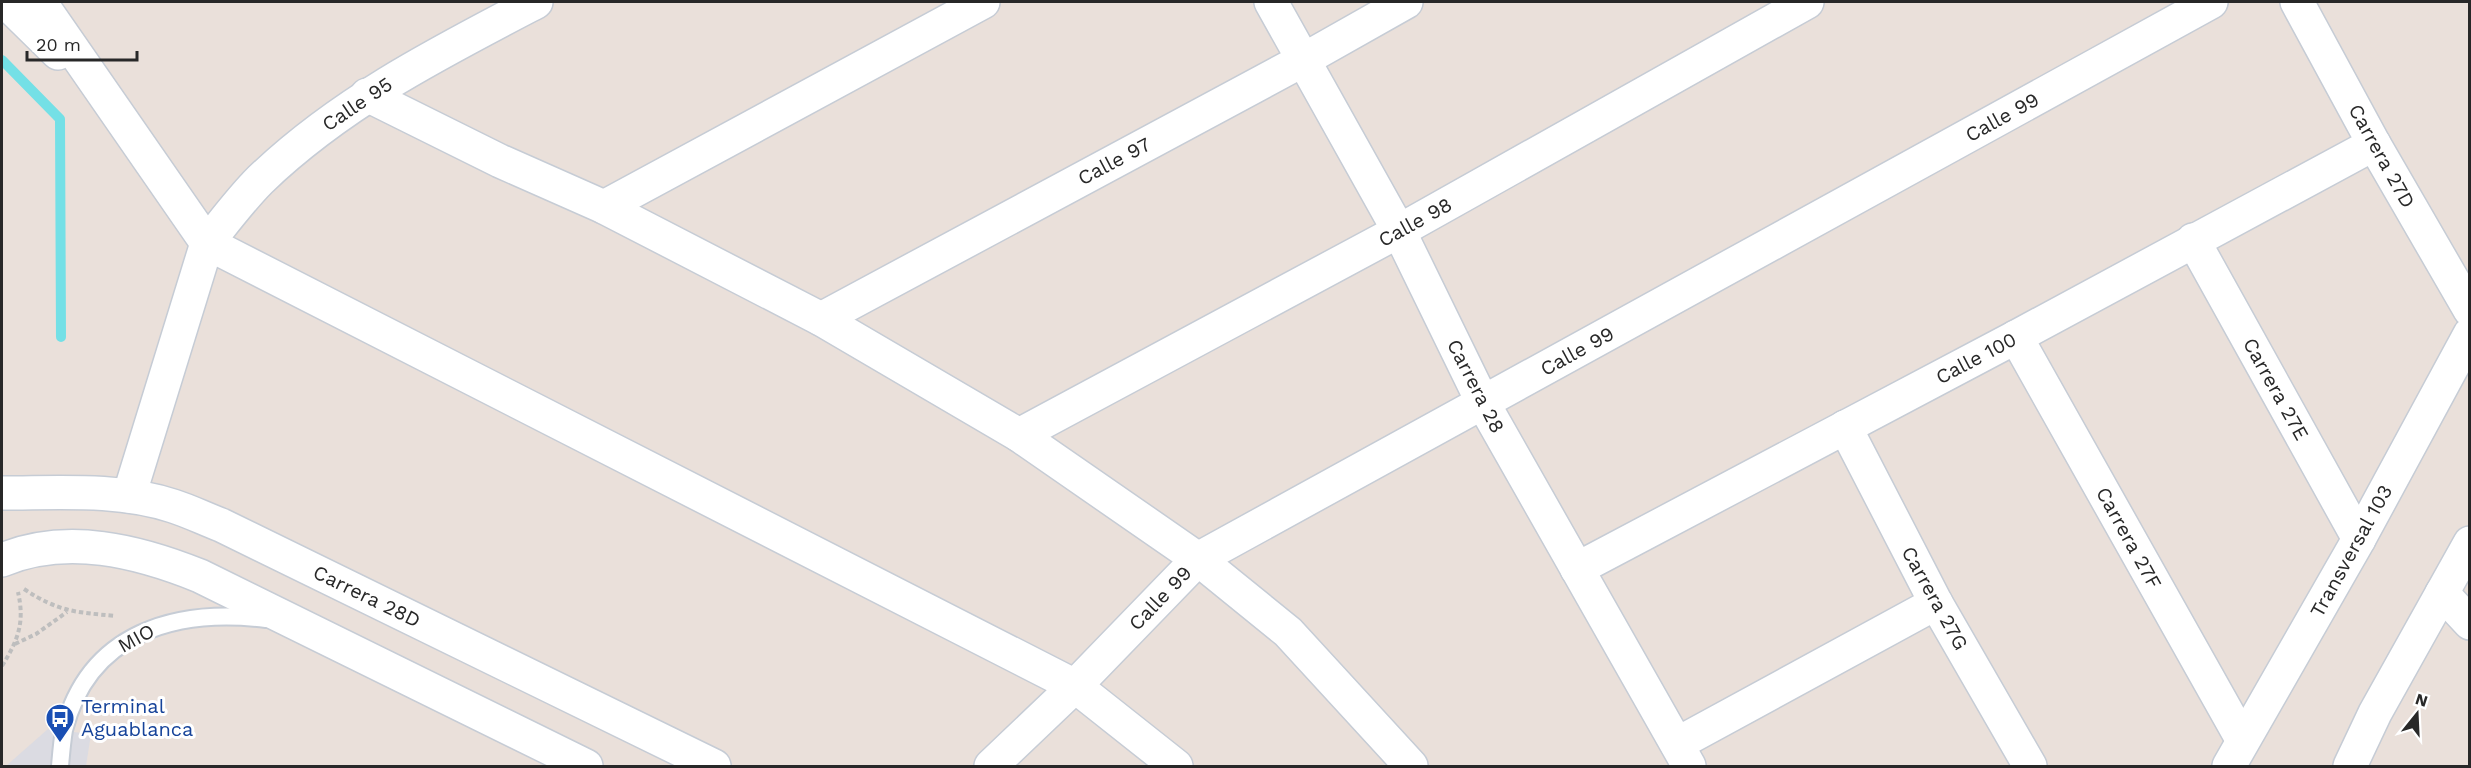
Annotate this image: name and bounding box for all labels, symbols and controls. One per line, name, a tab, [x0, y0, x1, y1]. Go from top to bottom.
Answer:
scale bar	[27, 24, 136, 62]
text: 20 m	[36, 34, 81, 55]
street label: Calle 95	[317, 72, 397, 136]
street label: Calle 99	[1961, 87, 2043, 147]
street label: Carrera 27D	[2344, 100, 2420, 212]
street label: Calle 97	[1074, 132, 1154, 190]
street label: Calle 98	[1374, 192, 1456, 252]
street label: Calle 99	[1536, 321, 1618, 381]
street label: Calle 100	[1932, 327, 2020, 389]
street label: Carrera 27E	[2238, 334, 2314, 444]
street label: Carrera 28	[1442, 335, 1510, 437]
street label: Transversal 103	[2305, 481, 2397, 621]
street label: Carrera 27F	[2091, 483, 2167, 593]
street label: Carrera 27G	[1897, 542, 1973, 654]
street label: Carrera 28D	[309, 560, 425, 632]
street label: Calle 99	[1123, 561, 1197, 635]
street label: MIO	[114, 618, 158, 658]
north arrow	[2387, 684, 2447, 744]
text: N	[2413, 689, 2430, 711]
place label: Terminal Aguablanca	[81, 694, 193, 741]
bus stop icon: Terminal Aguablanca	[44, 702, 76, 744]

